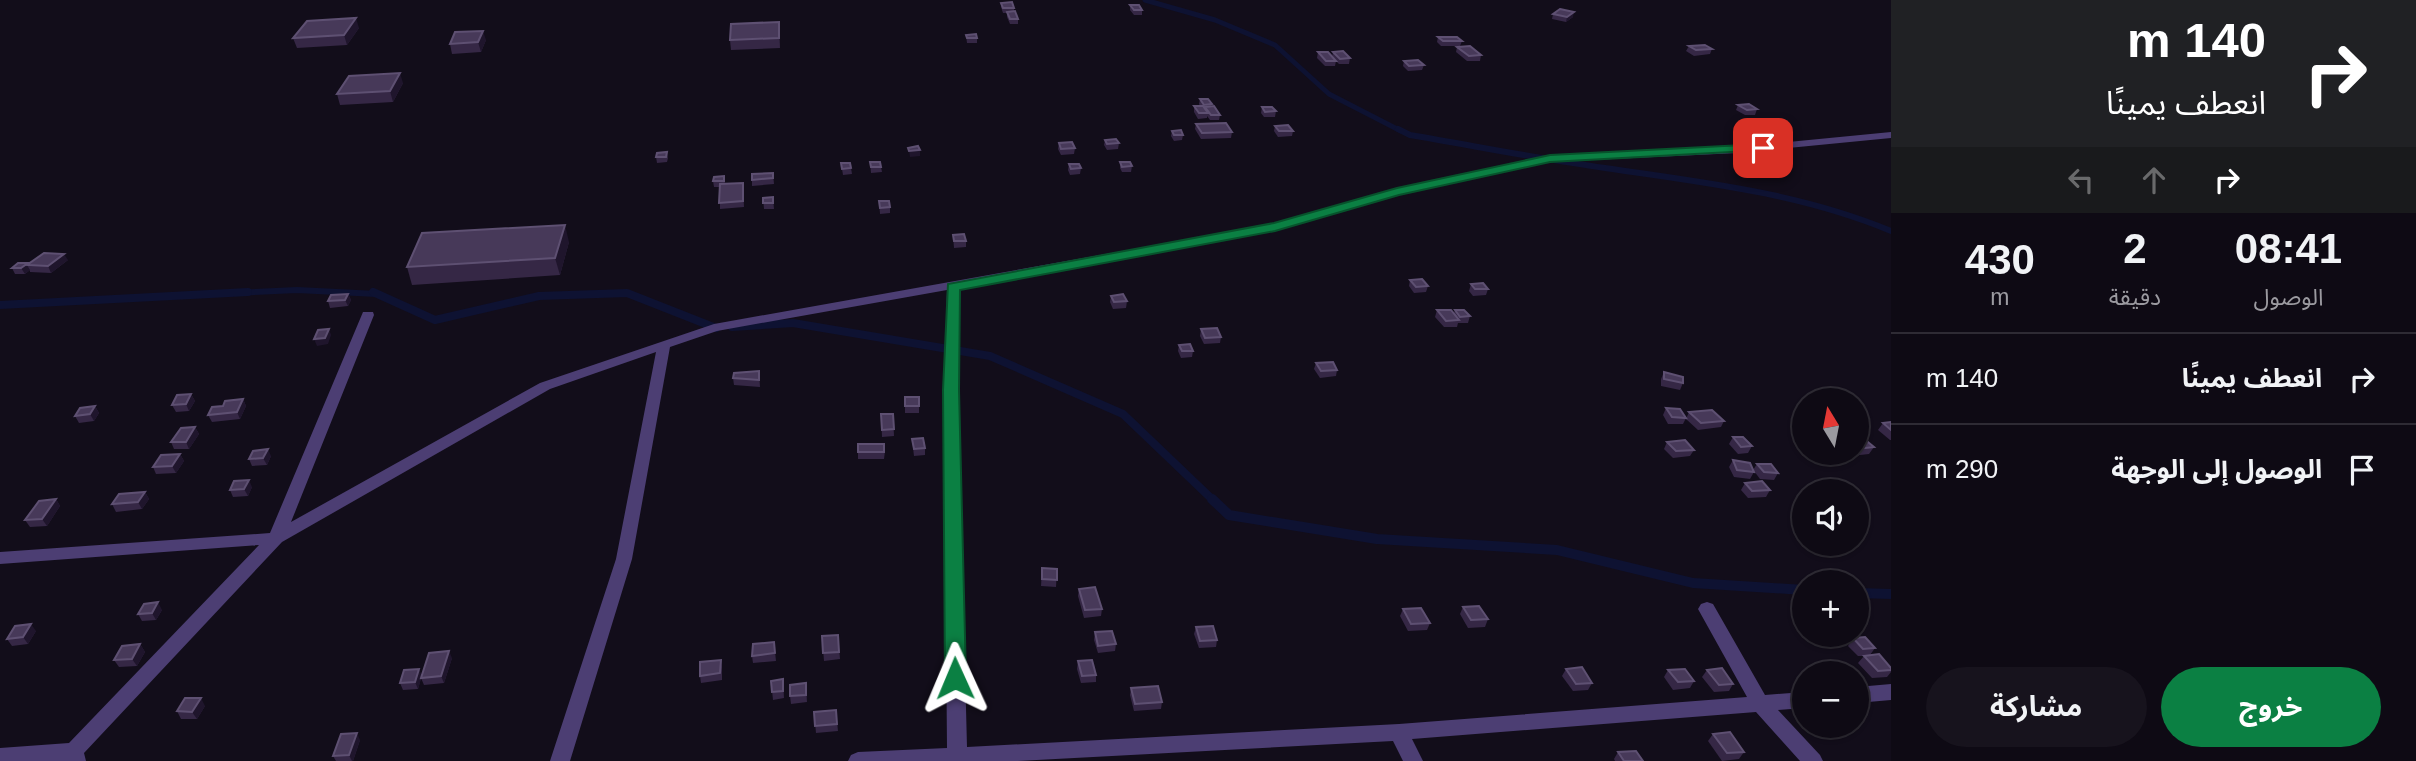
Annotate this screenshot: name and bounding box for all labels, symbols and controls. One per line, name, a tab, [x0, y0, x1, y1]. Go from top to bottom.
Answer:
text: 140 m	[2127, 13, 2266, 67]
icon: right	[2290, 28, 2381, 119]
text: انعطف يمينًا	[2106, 85, 2266, 121]
pin	[1733, 118, 1793, 178]
icon: arrive	[1744, 129, 1782, 167]
icon: left	[2062, 161, 2100, 199]
icon: ahead	[2135, 161, 2173, 199]
icon: right	[2208, 161, 2246, 199]
text: 2	[2123, 225, 2147, 272]
text: 08:41	[2235, 225, 2342, 272]
text: 430	[1965, 236, 2035, 283]
text: m	[1990, 284, 2009, 310]
text: دقيقة	[2109, 284, 2161, 310]
text: الوصول	[2254, 284, 2323, 310]
icon: right	[2343, 360, 2381, 398]
text: 140 m	[1926, 363, 1998, 393]
text: انعطف يمينًا	[2182, 363, 2322, 393]
north arrow	[1792, 388, 1869, 466]
map controls	[1792, 388, 1869, 738]
icon: arrive	[2343, 451, 2381, 489]
text: 290 m	[1926, 454, 1998, 484]
text: الوصول إلى الوجهة	[2111, 454, 2322, 484]
button: sound	[1792, 479, 1869, 556]
button: +	[1792, 570, 1869, 647]
position arrow	[918, 641, 992, 715]
button: −	[1792, 661, 1869, 738]
button: مشاركة	[1926, 667, 2147, 747]
button: خروج	[2161, 667, 2381, 747]

